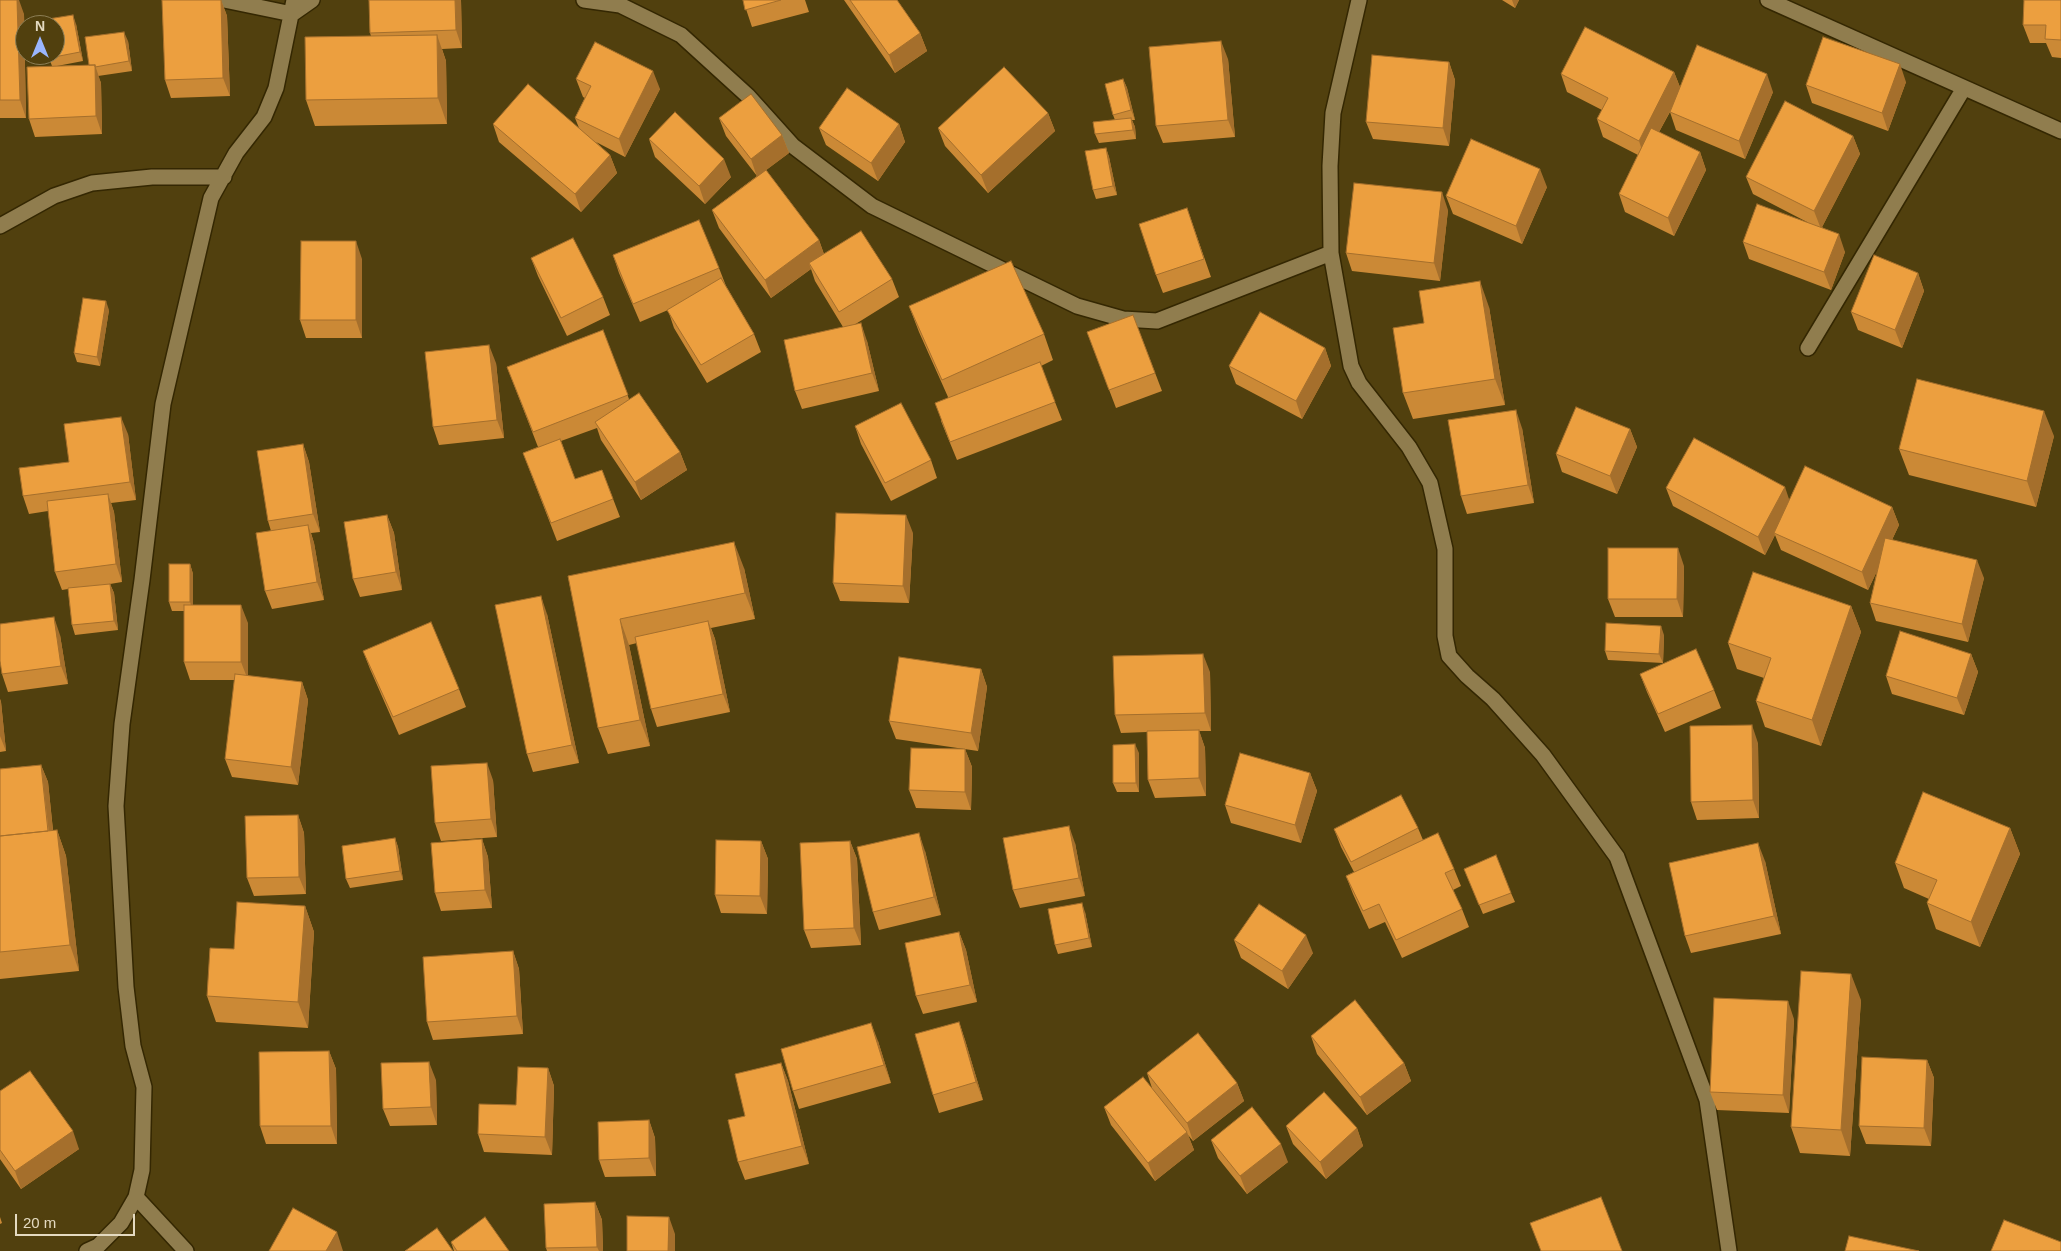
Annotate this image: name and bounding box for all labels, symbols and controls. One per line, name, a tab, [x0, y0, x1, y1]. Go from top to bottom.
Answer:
north arrow	[15, 15, 65, 65]
text: N	[35, 18, 45, 34]
scale bar	[18, 1204, 138, 1236]
text: 20 m	[23, 1214, 56, 1231]

